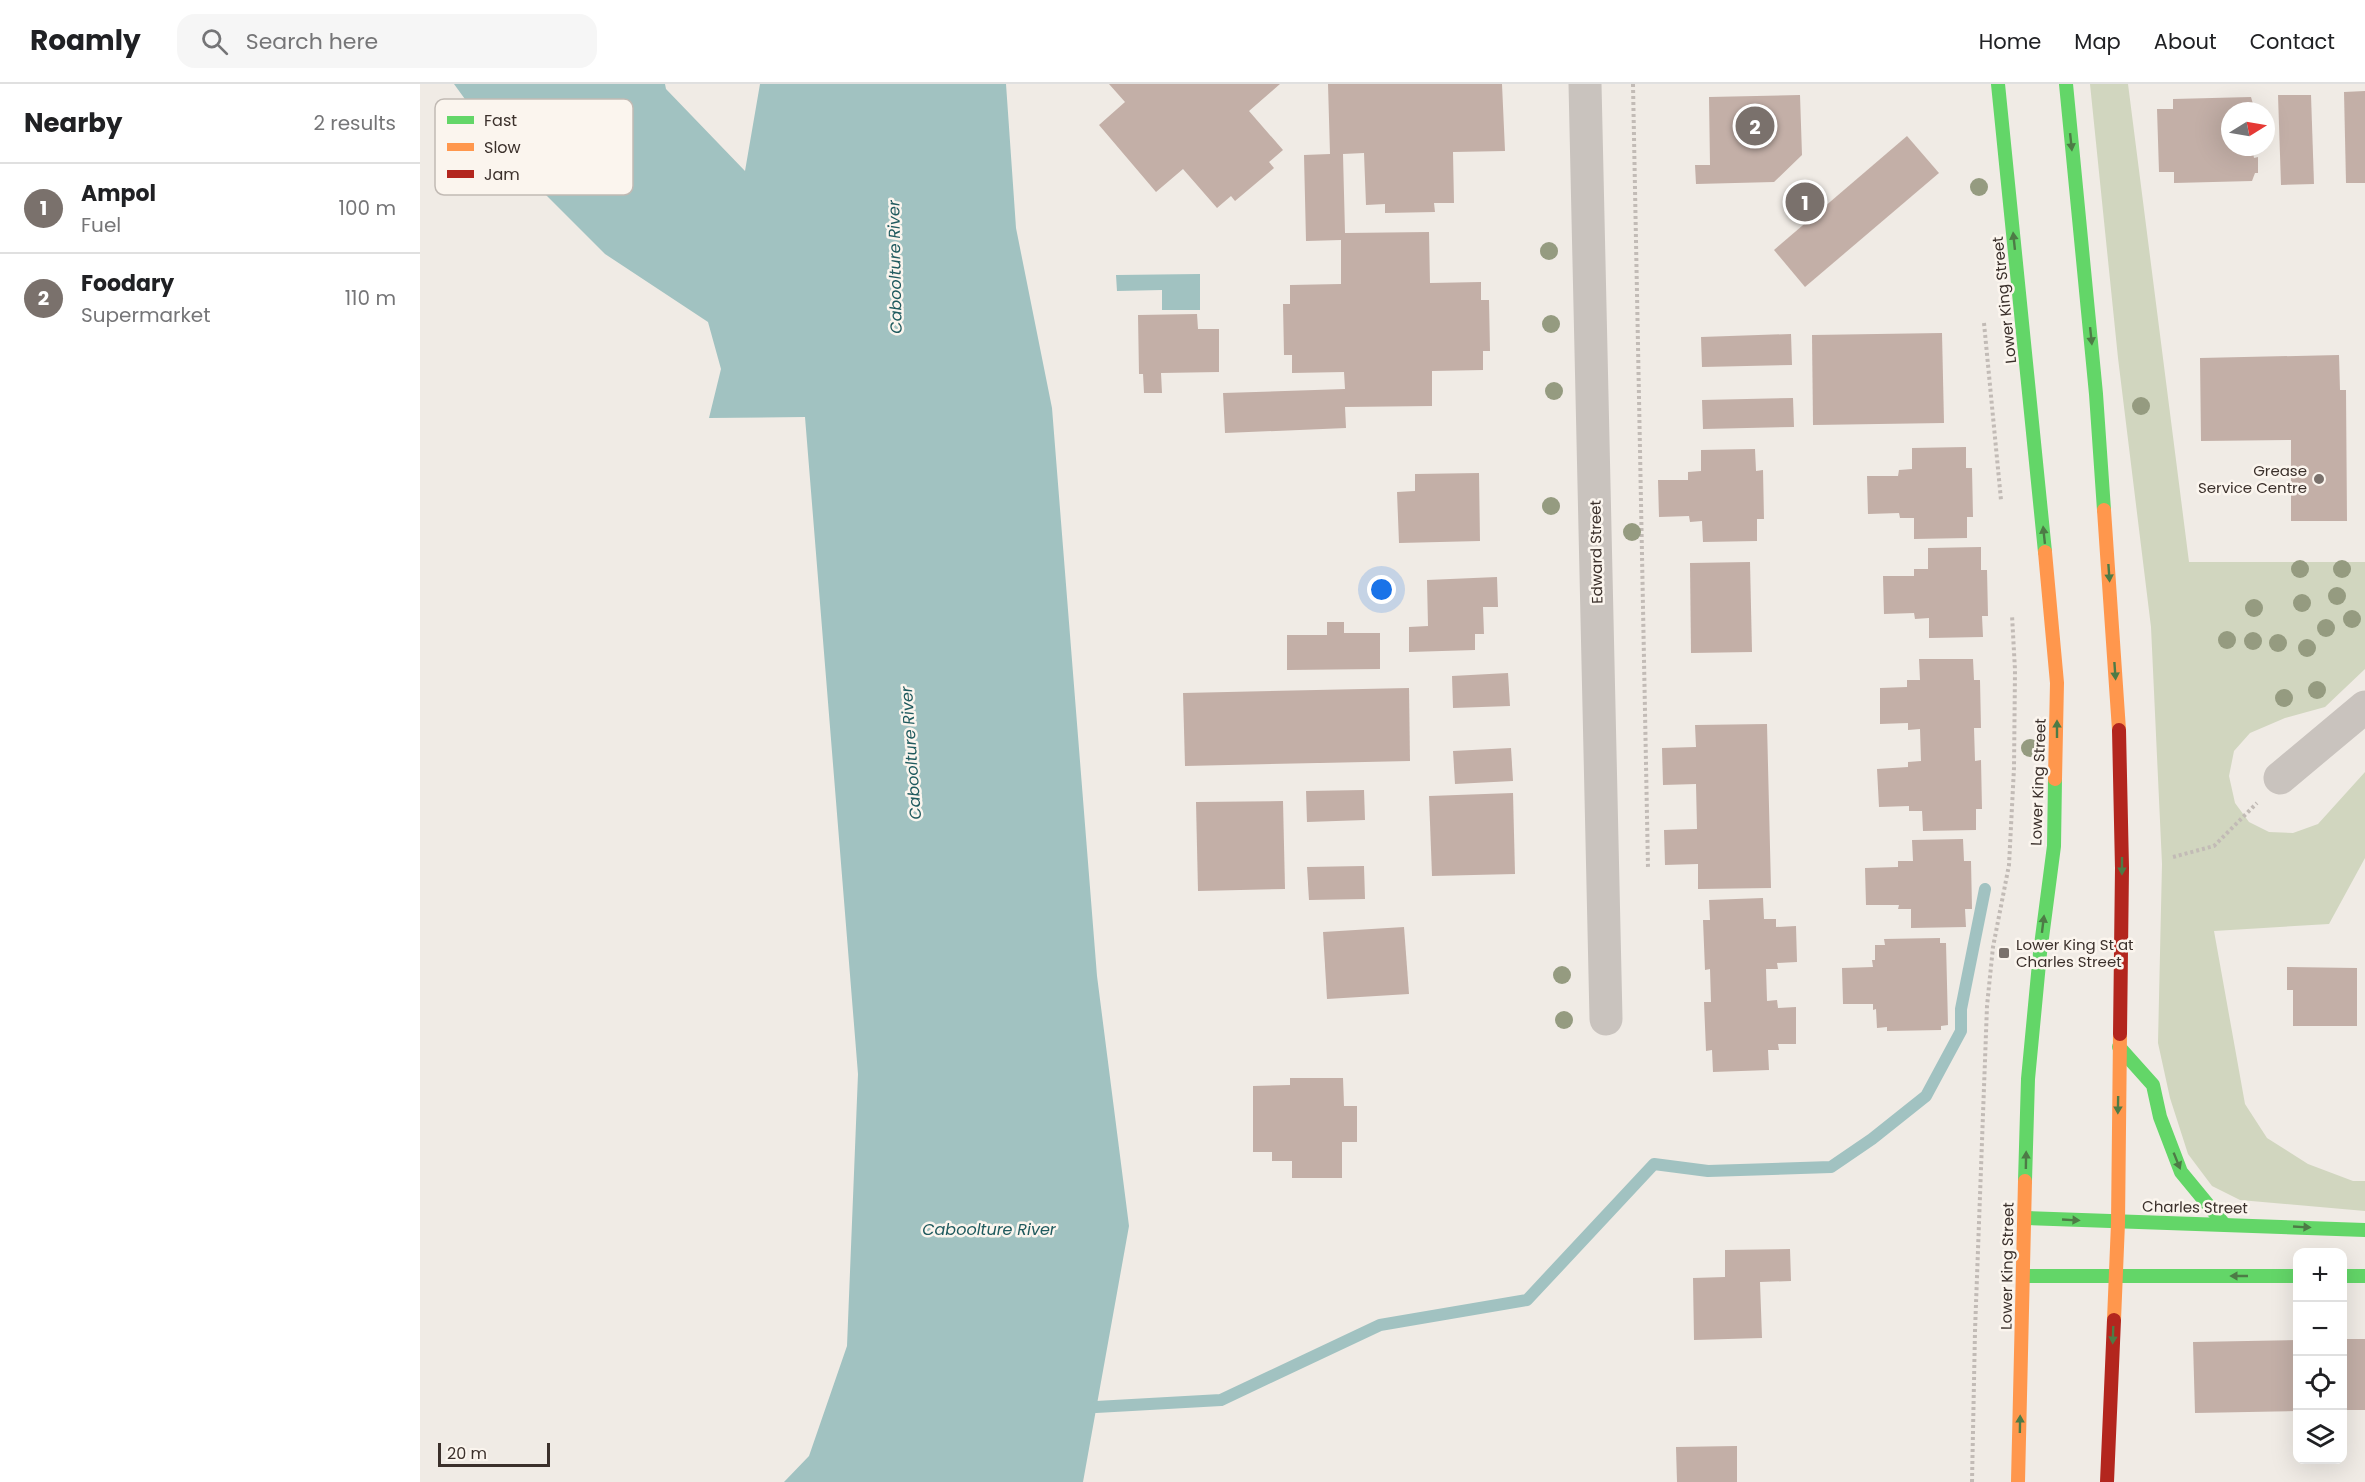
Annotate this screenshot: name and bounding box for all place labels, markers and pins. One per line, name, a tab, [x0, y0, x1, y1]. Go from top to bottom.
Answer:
pin: 2	[1736, 104, 1774, 148]
pin: 1	[1786, 180, 1824, 224]
place label: Grease Service Centre	[2198, 460, 2307, 498]
marker: Grease Service Centre	[2312, 472, 2326, 486]
place label: Lower King St at Charles Street	[2016, 934, 2134, 972]
marker: Lower King St at Charles Street	[1997, 946, 2011, 960]

